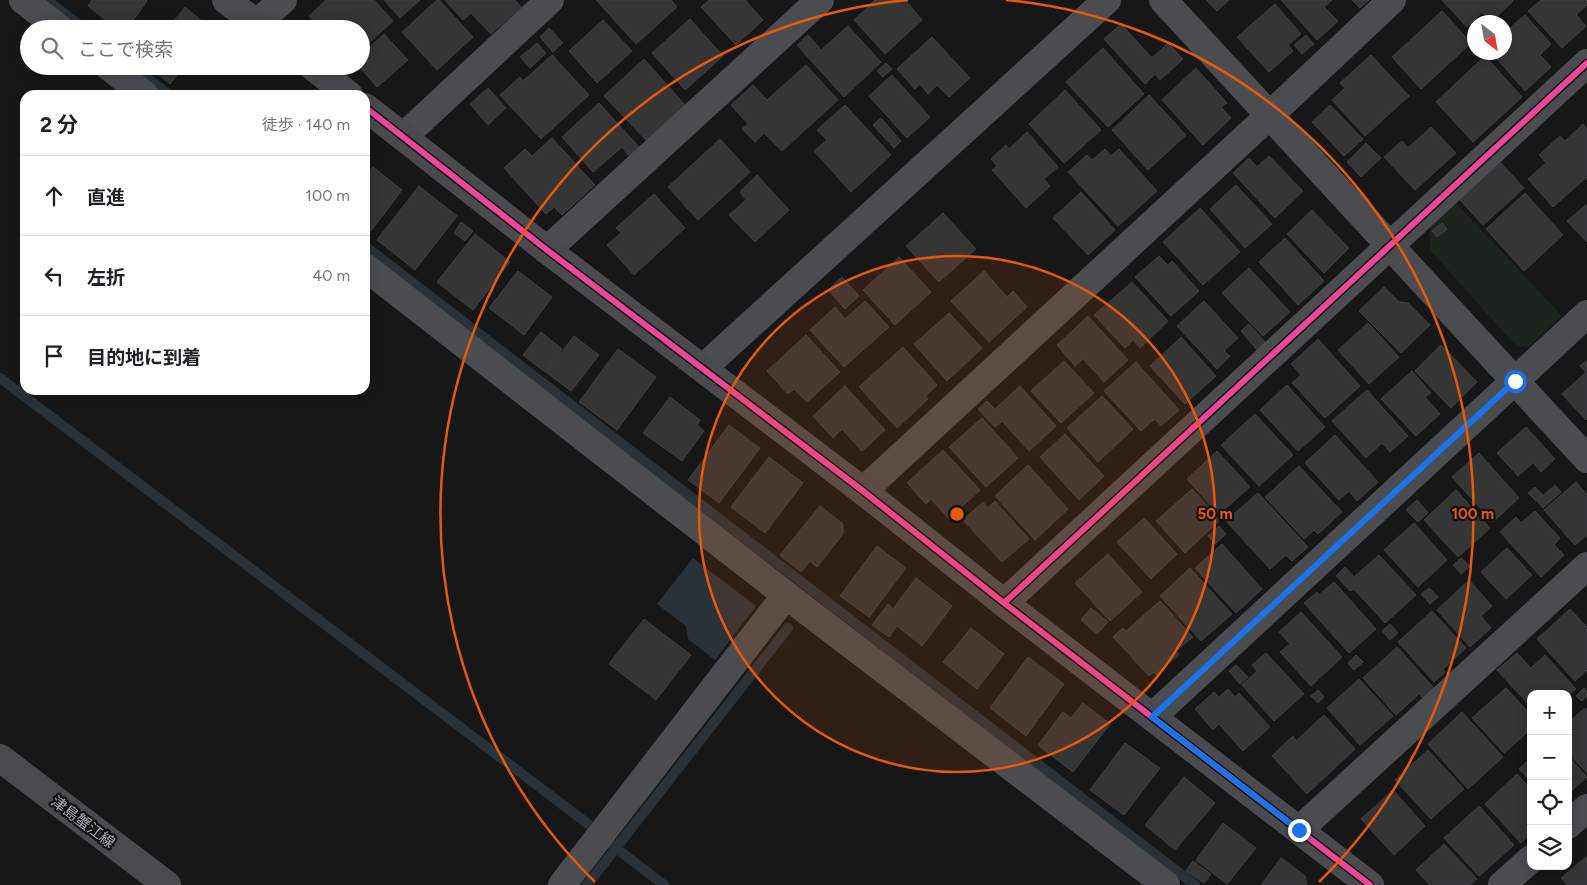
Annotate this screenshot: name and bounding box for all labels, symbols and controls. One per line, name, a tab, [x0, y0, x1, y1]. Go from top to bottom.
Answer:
north arrow	[1467, 15, 1512, 60]
search box	[20, 20, 370, 75]
icon: search	[38, 34, 66, 62]
text: ここで検索	[78, 38, 173, 61]
text: 2 分	[40, 112, 78, 137]
text: 徒歩 · 140 m	[262, 115, 350, 134]
icon: ahead	[40, 182, 68, 210]
text: 直進	[87, 186, 125, 209]
text: 100 m	[305, 186, 350, 205]
icon: left	[40, 262, 68, 290]
text: 左折	[87, 266, 125, 289]
text: 40 m	[312, 266, 350, 285]
icon: arrive	[40, 342, 68, 370]
text: 目的地に到着	[87, 346, 201, 369]
route start	[1504, 370, 1527, 393]
centre of rings	[948, 505, 966, 523]
text: 50 m	[1197, 505, 1233, 523]
text: 100 m	[1452, 505, 1494, 523]
map controls	[1527, 690, 1572, 870]
button: +	[1527, 690, 1572, 735]
button: −	[1527, 735, 1572, 780]
button: locate	[1527, 780, 1572, 825]
street label: 津島蟹江線	[48, 792, 118, 852]
route end	[1288, 819, 1311, 842]
button: layers	[1527, 825, 1572, 870]

